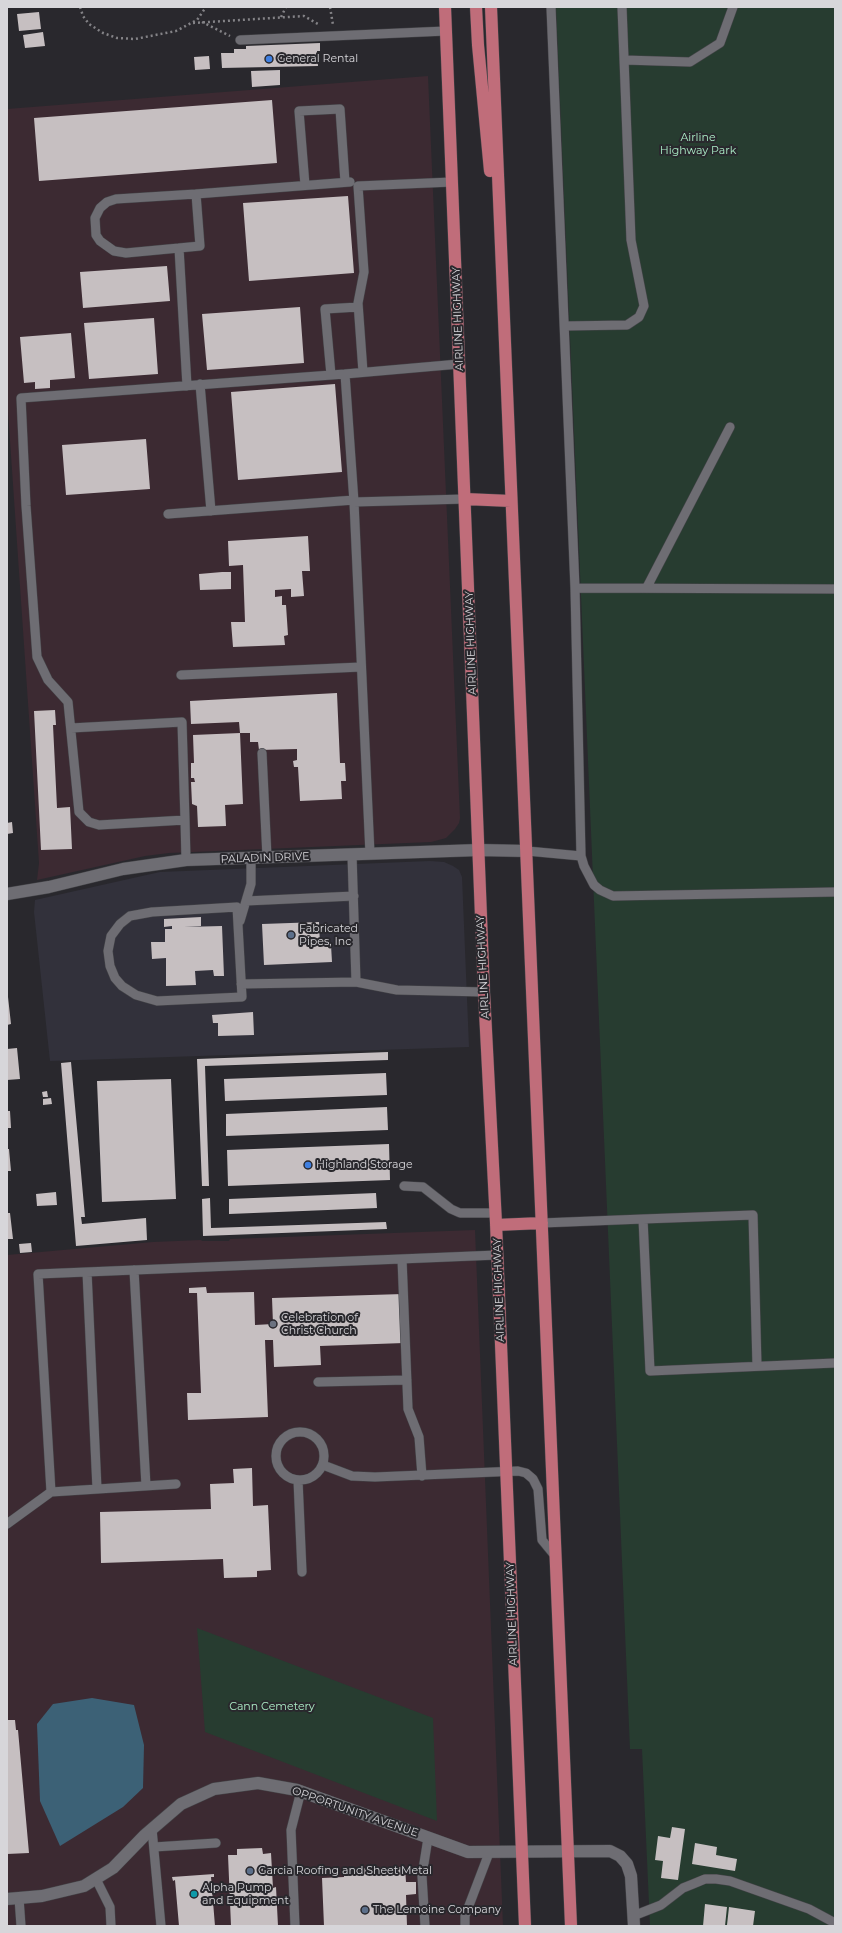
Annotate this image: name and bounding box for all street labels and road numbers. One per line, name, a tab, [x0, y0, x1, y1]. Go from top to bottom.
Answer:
street label: AIRLINE HIGHWAY	[450, 267, 466, 371]
street label: AIRLINE HIGHWAY	[463, 591, 479, 695]
street label: PALADIN DRIVE	[220, 850, 310, 866]
street label: AIRLINE HIGHWAY	[474, 915, 492, 1019]
street label: AIRLINE HIGHWAY	[491, 1238, 507, 1342]
street label: AIRLINE HIGHWAY	[504, 1562, 520, 1666]
street label: OPPORTUNITY AVENUE	[290, 1784, 420, 1840]

